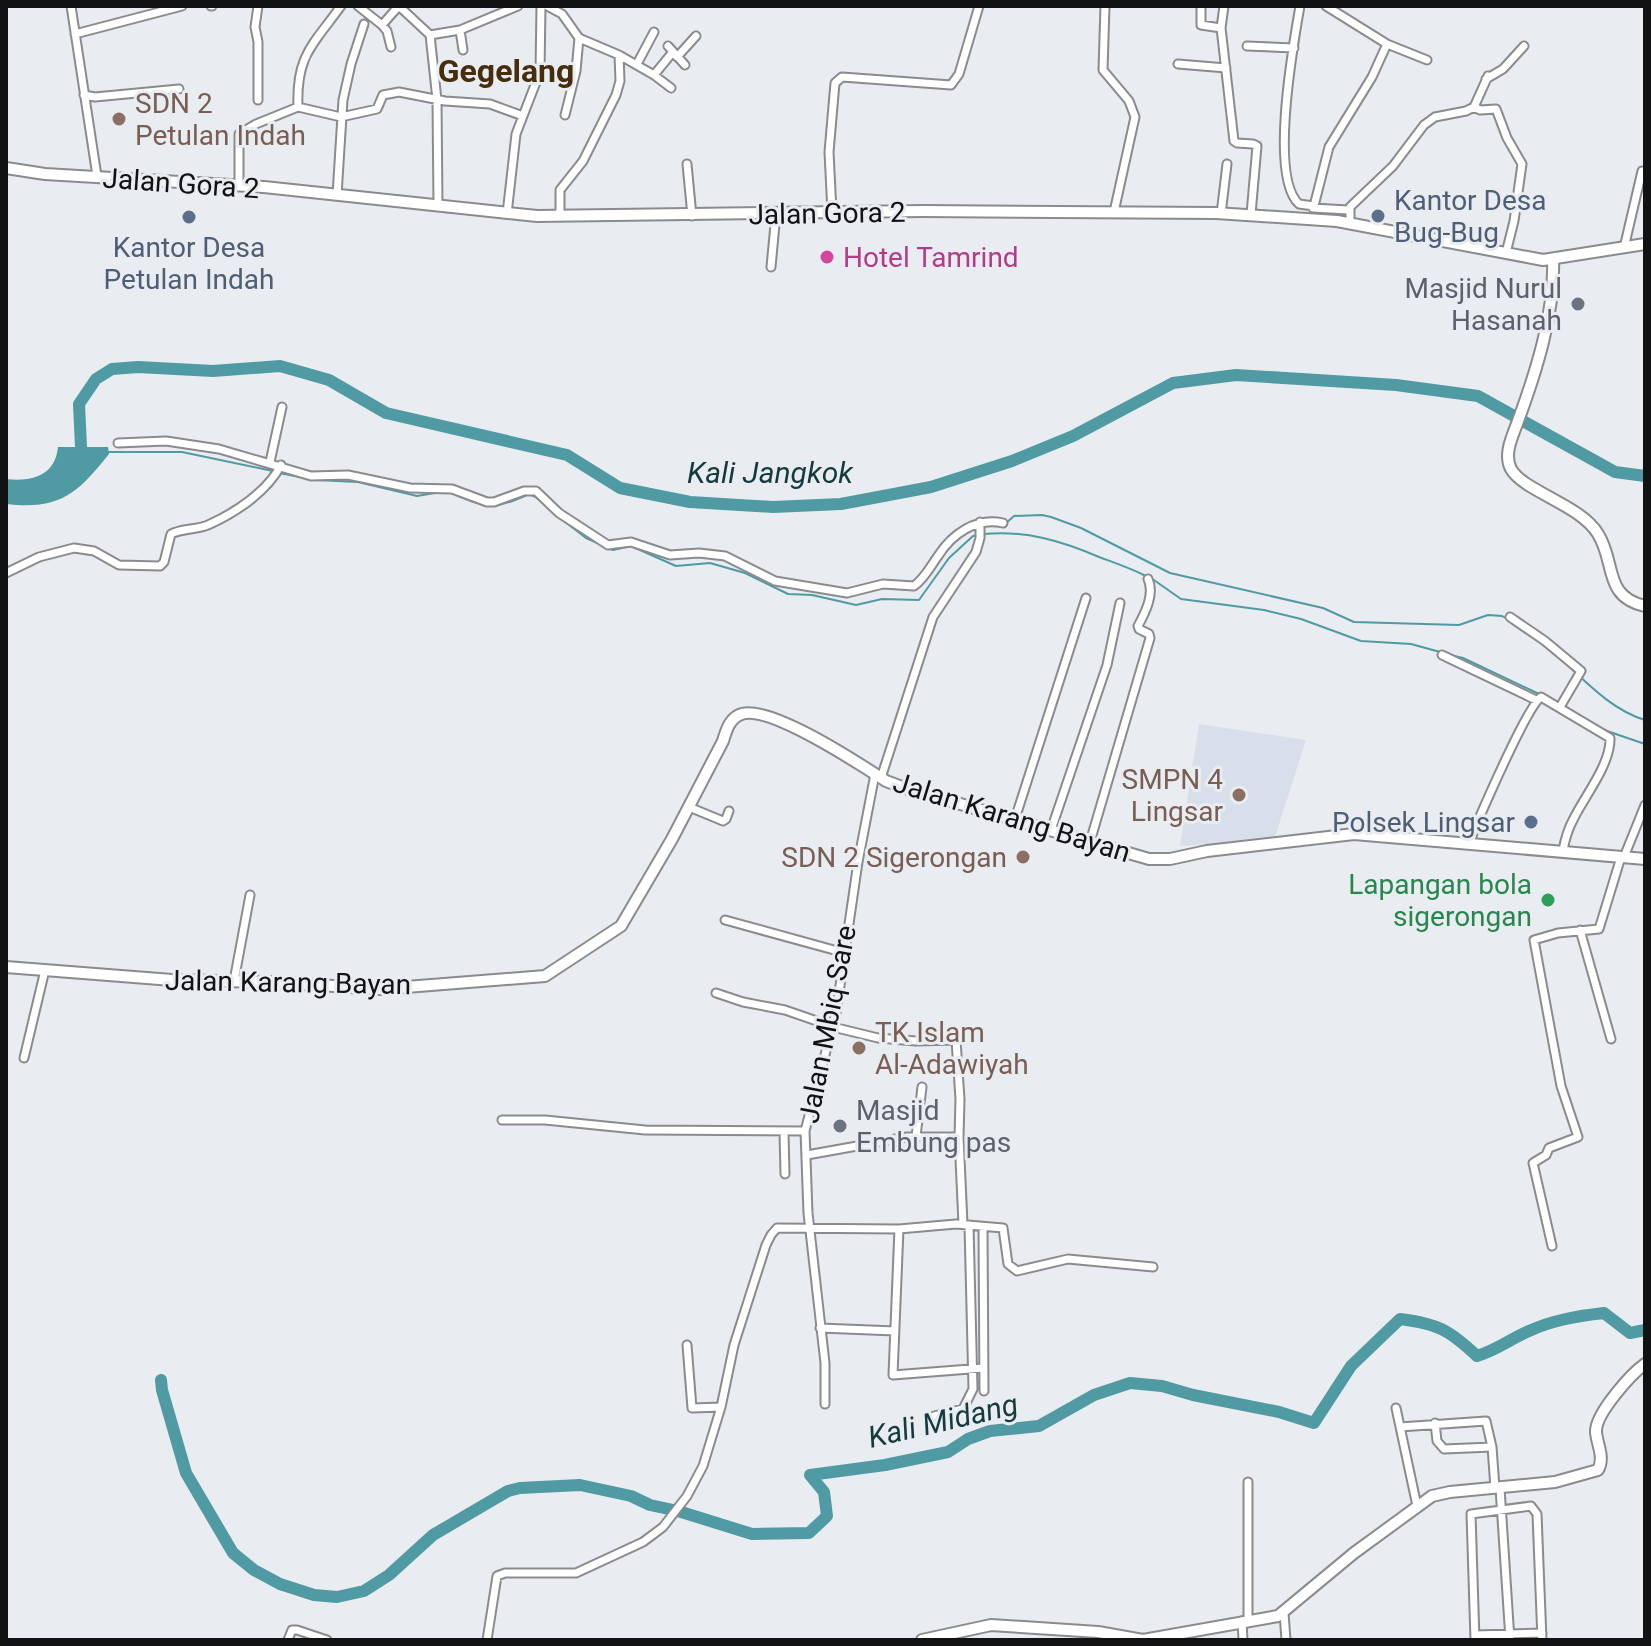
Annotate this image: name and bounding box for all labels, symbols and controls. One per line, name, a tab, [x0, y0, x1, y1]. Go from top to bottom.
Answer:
district label: Gegelang	[438, 52, 574, 90]
place label: SDN 2 Petulan Indah	[135, 87, 306, 152]
marker: SDN 2 Petulan Indah	[110, 110, 128, 128]
street label: Jalan Gora 2	[101, 162, 260, 205]
place label: Kantor Desa Bug-Bug	[1394, 184, 1546, 249]
street label: Jalan Gora 2	[748, 196, 906, 231]
marker: Kantor Desa Bug-Bug	[1369, 207, 1387, 225]
marker: Kantor Desa Petulan Indah	[180, 208, 198, 226]
place label: Kantor Desa Petulan Indah	[104, 231, 274, 296]
place label: Hotel Tamrind	[843, 241, 1019, 274]
marker: Hotel Tamrind	[818, 248, 836, 266]
place label: Masjid Nurul Hasanah	[1404, 272, 1562, 337]
marker: Masjid Nurul Hasanah	[1569, 295, 1587, 313]
water label: Kali Jangkok	[687, 455, 854, 490]
place label: SMPN 4 Lingsar	[1122, 763, 1224, 828]
street label: Jalan Karang Bayan	[889, 766, 1135, 869]
marker: SMPN 4 Lingsar	[1230, 786, 1248, 804]
place label: Polsek Lingsar	[1332, 806, 1516, 839]
marker: Polsek Lingsar	[1522, 813, 1540, 831]
place label: SDN 2 Sigerongan	[781, 841, 1007, 874]
marker: SDN 2 Sigerongan	[1014, 848, 1032, 866]
place label: Lapangan bola sigerongan	[1348, 868, 1532, 933]
marker: Lapangan bola sigerongan	[1539, 891, 1557, 909]
street label: Jalan Mbiq Sare	[792, 922, 863, 1126]
street label: Jalan Karang Bayan	[165, 964, 411, 1001]
place label: TK Islam Al-Adawiyah	[875, 1016, 1029, 1081]
marker: TK Islam Al-Adawiyah	[850, 1039, 868, 1057]
place label: Masjid Embung pas	[856, 1094, 1011, 1159]
marker: Masjid Embung pas	[831, 1117, 849, 1135]
water label: Kali Midang	[865, 1386, 1021, 1455]

